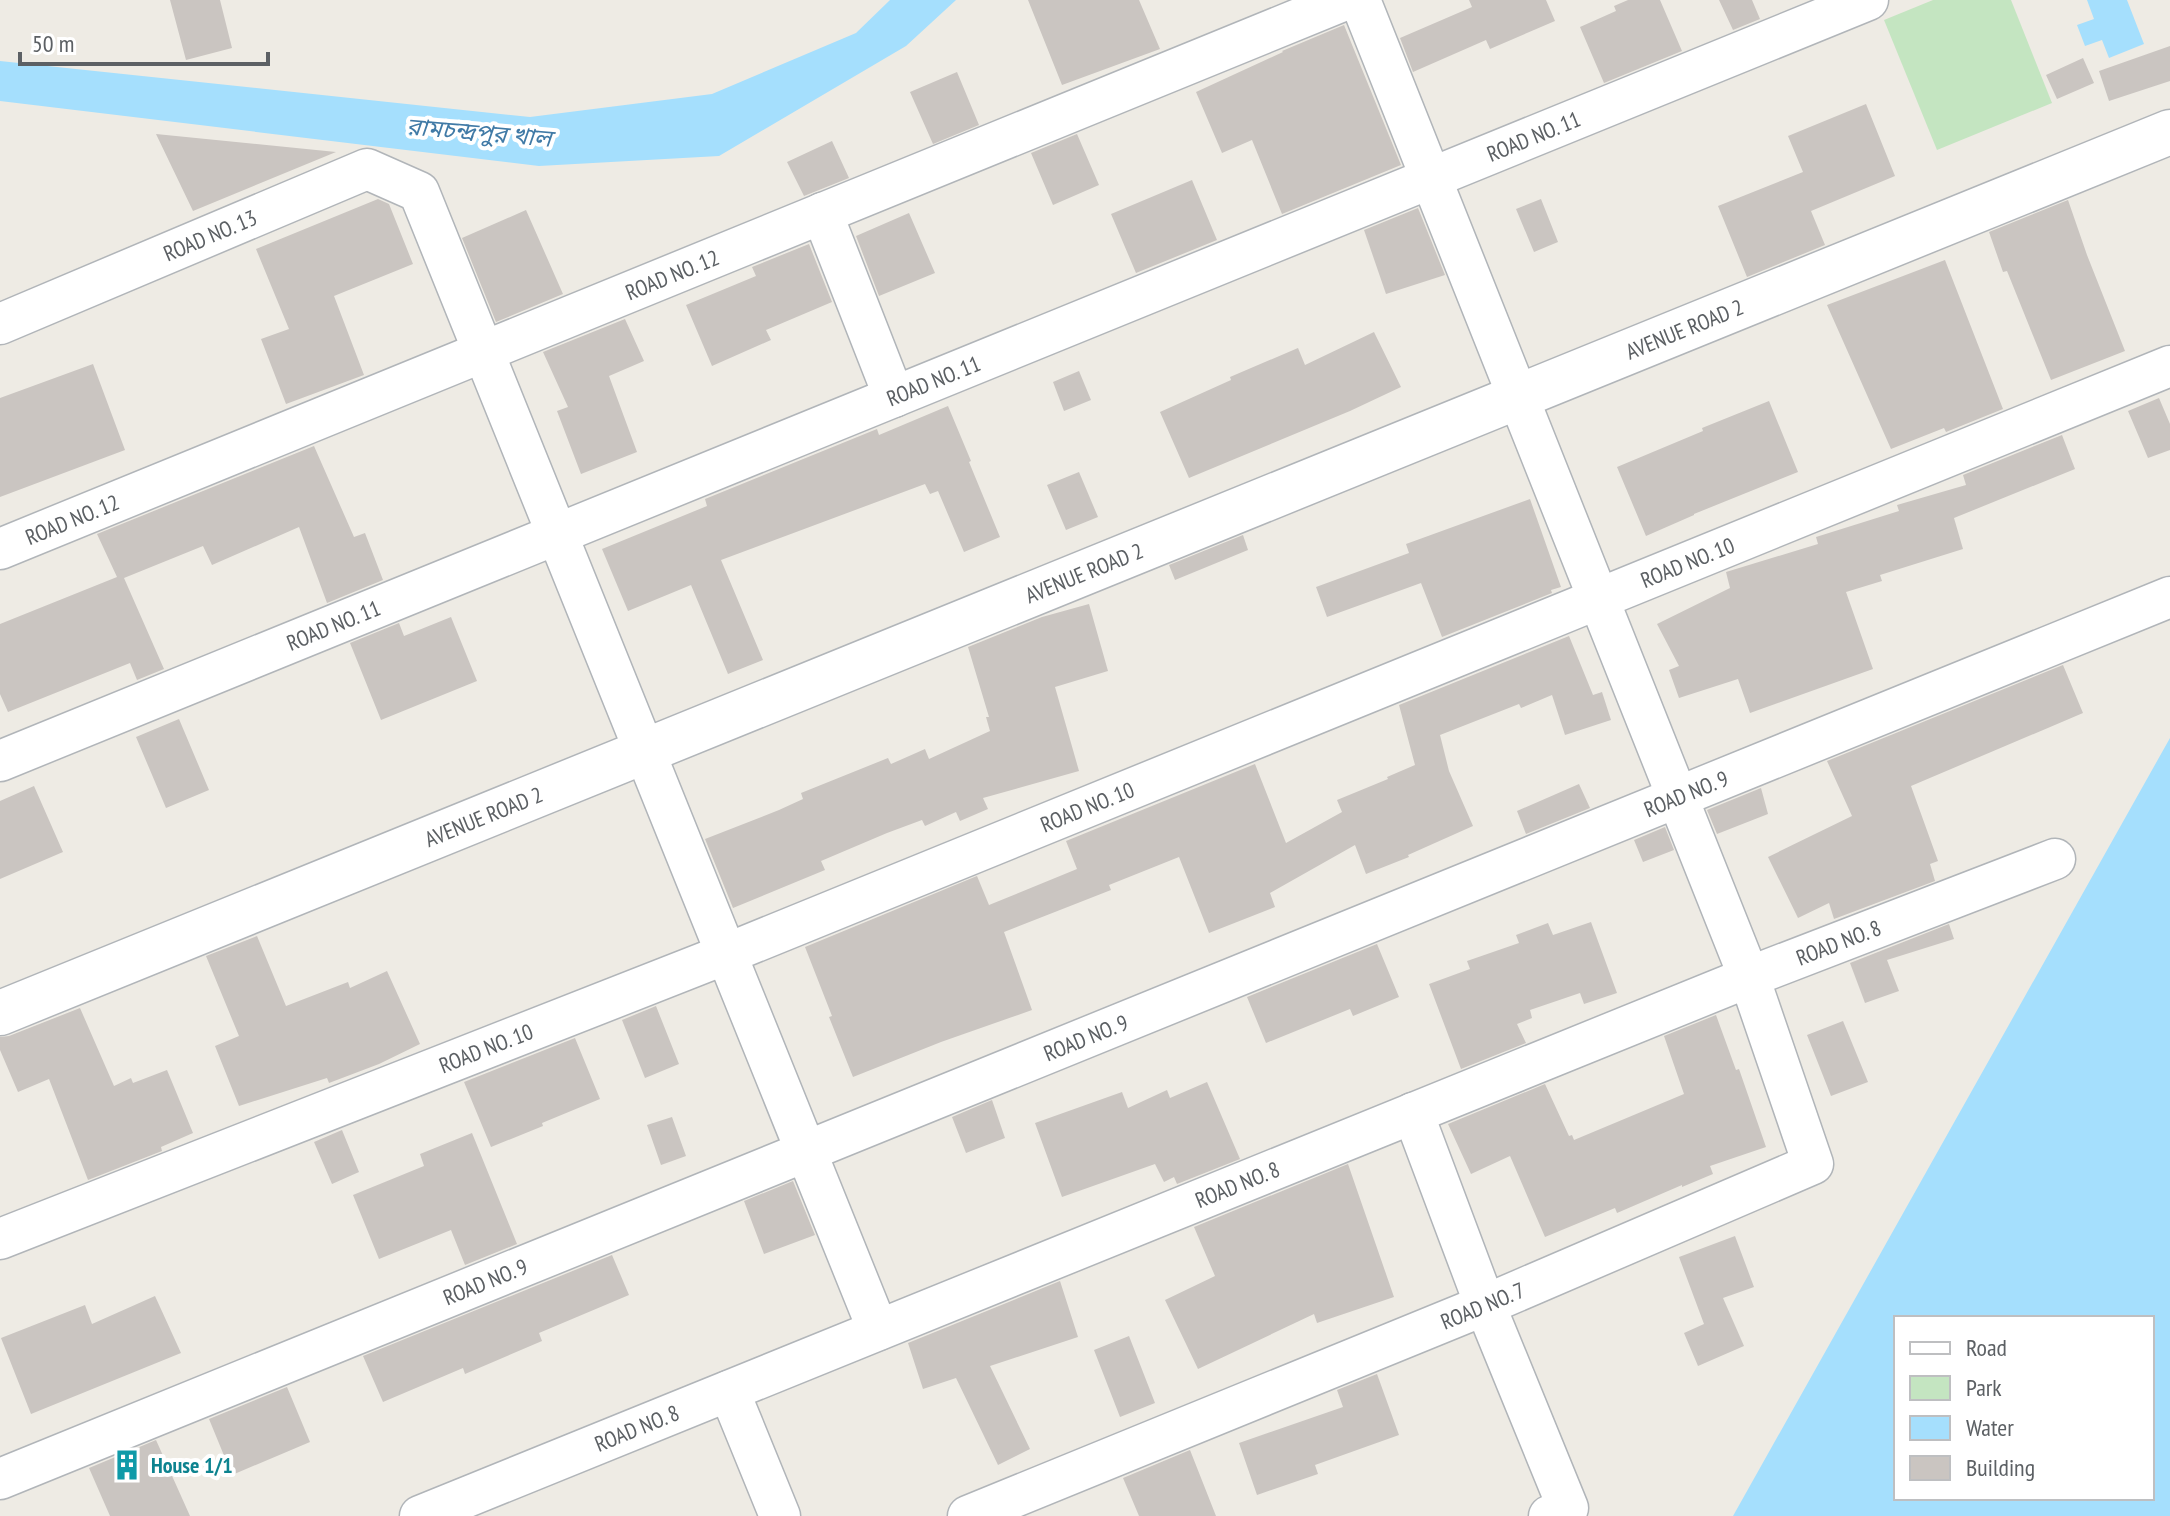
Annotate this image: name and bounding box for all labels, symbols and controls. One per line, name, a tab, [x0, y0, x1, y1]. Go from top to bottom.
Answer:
scale bar	[20, 16, 268, 66]
text: 50 m	[32, 28, 74, 59]
street label: ROAD NO. 11	[1483, 105, 1585, 168]
water label: রামচন্দ্রপুর খাল	[405, 110, 557, 154]
street label: ROAD NO. 13	[159, 203, 261, 267]
street label: ROAD NO. 12	[621, 243, 723, 306]
street label: AVENUE ROAD 2	[1621, 293, 1748, 366]
street label: ROAD NO. 11	[883, 349, 984, 412]
street label: ROAD NO. 12	[21, 488, 123, 551]
street label: ROAD NO. 10	[1636, 531, 1738, 594]
street label: AVENUE ROAD 2	[1021, 536, 1147, 609]
street label: ROAD NO. 11	[282, 594, 384, 657]
street label: ROAD NO. 9	[1640, 764, 1732, 823]
street label: ROAD NO. 10	[1036, 775, 1138, 838]
street label: AVENUE ROAD 2	[421, 780, 547, 853]
street label: ROAD NO. 8	[1792, 913, 1885, 972]
street label: ROAD NO. 9	[1039, 1008, 1132, 1067]
street label: ROAD NO. 10	[435, 1017, 537, 1079]
street label: ROAD NO. 8	[1191, 1155, 1284, 1214]
street label: ROAD NO. 9	[439, 1252, 532, 1311]
street label: ROAD NO. 7	[1436, 1276, 1529, 1336]
legend	[1894, 1316, 2154, 1500]
text: Road	[1966, 1332, 2007, 1363]
text: Park	[1966, 1372, 2002, 1403]
street label: ROAD NO. 8	[590, 1398, 683, 1458]
text: Water	[1966, 1412, 2014, 1443]
building icon: House 1/1	[110, 1448, 144, 1482]
place label: House 1/1	[151, 1451, 233, 1479]
text: Building	[1966, 1452, 2035, 1483]

